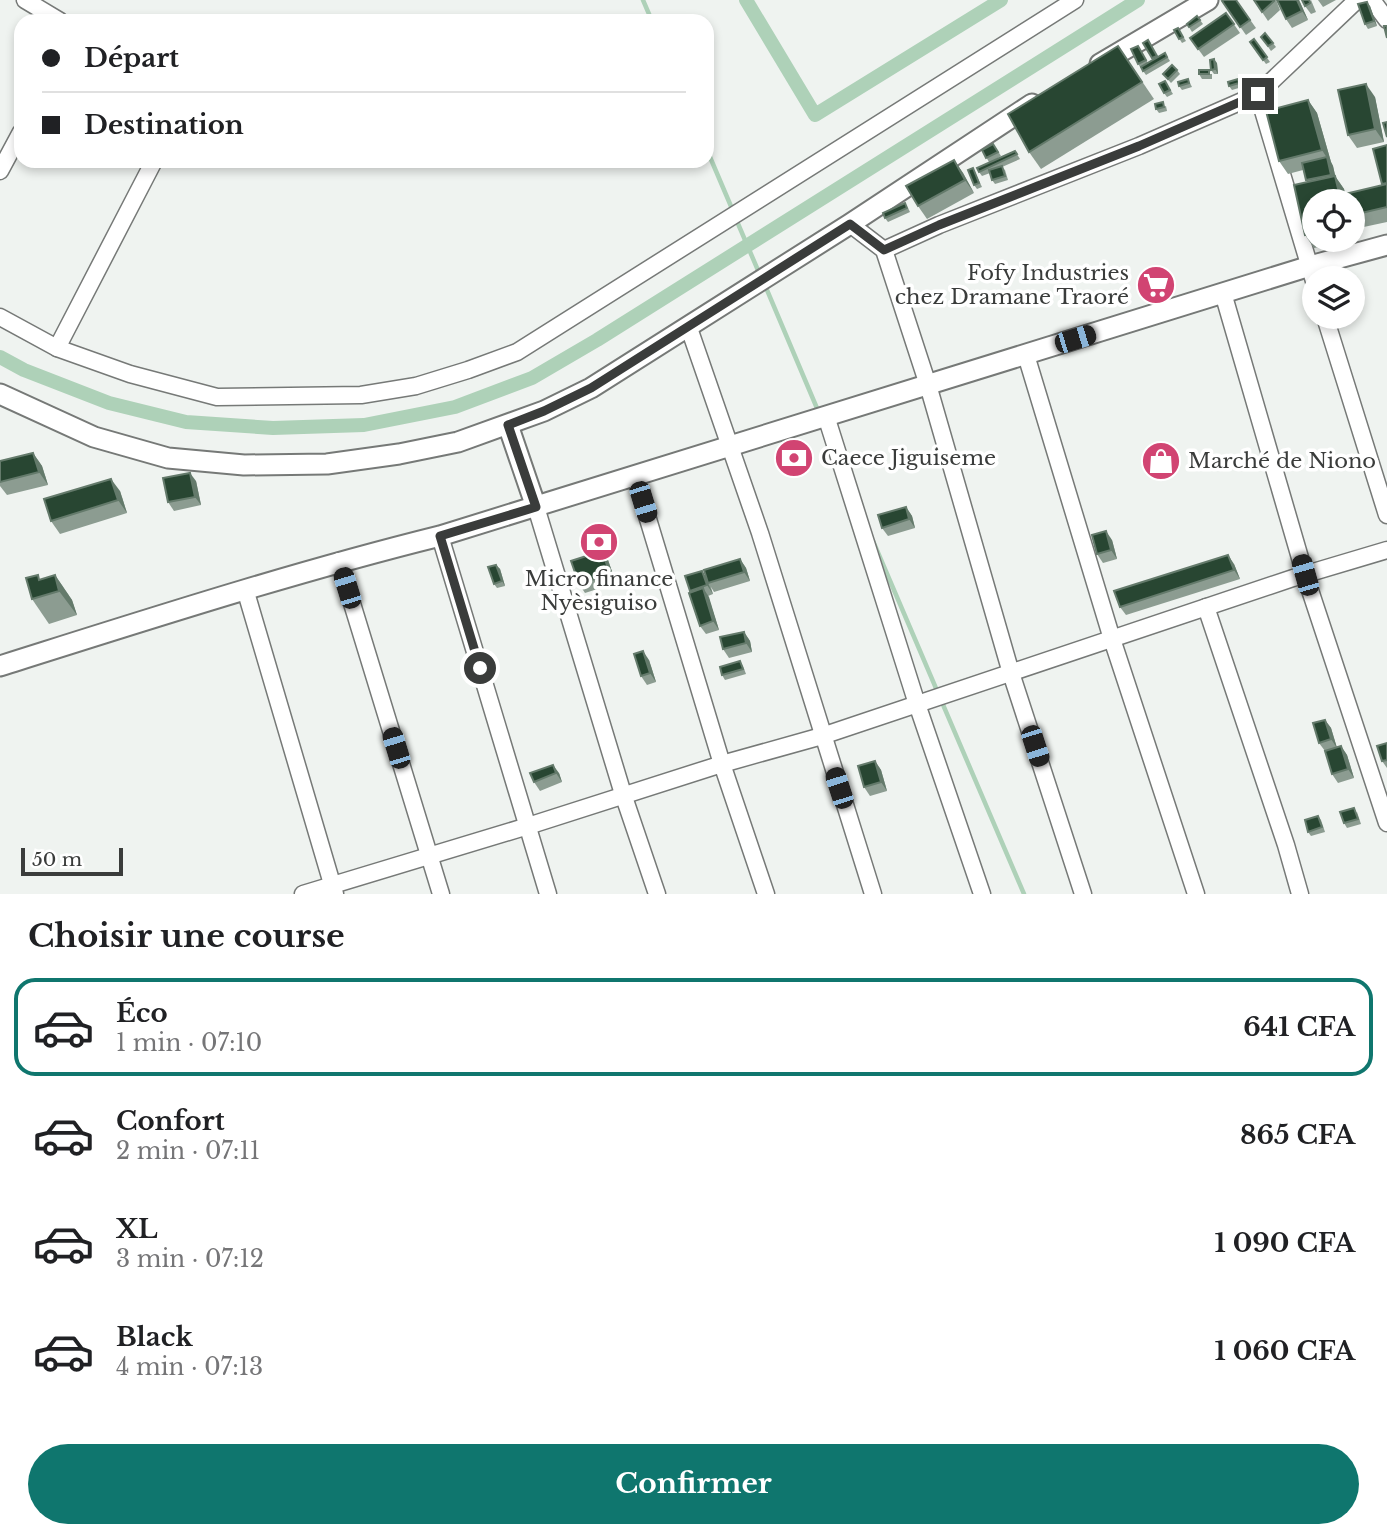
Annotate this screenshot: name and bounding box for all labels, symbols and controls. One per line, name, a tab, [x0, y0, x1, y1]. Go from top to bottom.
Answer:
text: Départ	[84, 42, 179, 74]
route end	[1242, 78, 1274, 110]
text: Destination	[84, 109, 244, 141]
map controls	[1302, 189, 1365, 329]
button: locate	[1302, 189, 1365, 252]
place label: Fofy Industries chez Dramane Traoré	[895, 260, 1129, 310]
supermarket icon: Fofy Industries chez Dramane Traoré	[1135, 264, 1177, 306]
button: layers	[1302, 266, 1365, 329]
car	[1052, 323, 1099, 355]
bank icon: Caece Jiguiseme	[773, 437, 815, 479]
shop icon: Marché de Niono	[1140, 440, 1182, 482]
place label: Caece Jiguiseme	[821, 445, 996, 471]
place label: Marché de Niono	[1188, 448, 1376, 474]
car	[627, 479, 660, 525]
bank icon: Micro finance Nyèsiguiso	[578, 521, 620, 563]
car	[1290, 552, 1321, 598]
car	[331, 565, 364, 611]
place label: Micro finance Nyèsiguiso	[525, 566, 673, 616]
route start	[464, 652, 496, 684]
car	[1019, 723, 1052, 769]
car	[380, 725, 413, 771]
car	[823, 765, 856, 811]
scale bar	[21, 845, 122, 877]
text: 50 m	[32, 848, 82, 871]
text: Choisir une course	[28, 916, 345, 956]
icon: car	[32, 996, 95, 1059]
text: Éco	[116, 997, 168, 1029]
text: 641 CFA	[1243, 1011, 1355, 1043]
text: 1 min · 07:10	[116, 1029, 262, 1057]
icon: car	[32, 1104, 95, 1167]
text: Confort	[116, 1105, 225, 1137]
text: 865 CFA	[1240, 1119, 1355, 1151]
text: 2 min · 07:11	[116, 1137, 260, 1165]
icon: car	[32, 1212, 95, 1275]
text: XL	[116, 1213, 158, 1245]
text: 1 090 CFA	[1214, 1227, 1355, 1259]
text: 3 min · 07:12	[116, 1245, 264, 1273]
icon: car	[32, 1320, 95, 1383]
text: Black	[116, 1321, 193, 1353]
text: 1 060 CFA	[1214, 1335, 1355, 1367]
text: 4 min · 07:13	[116, 1353, 263, 1381]
button: Confirmer	[28, 1444, 1359, 1524]

